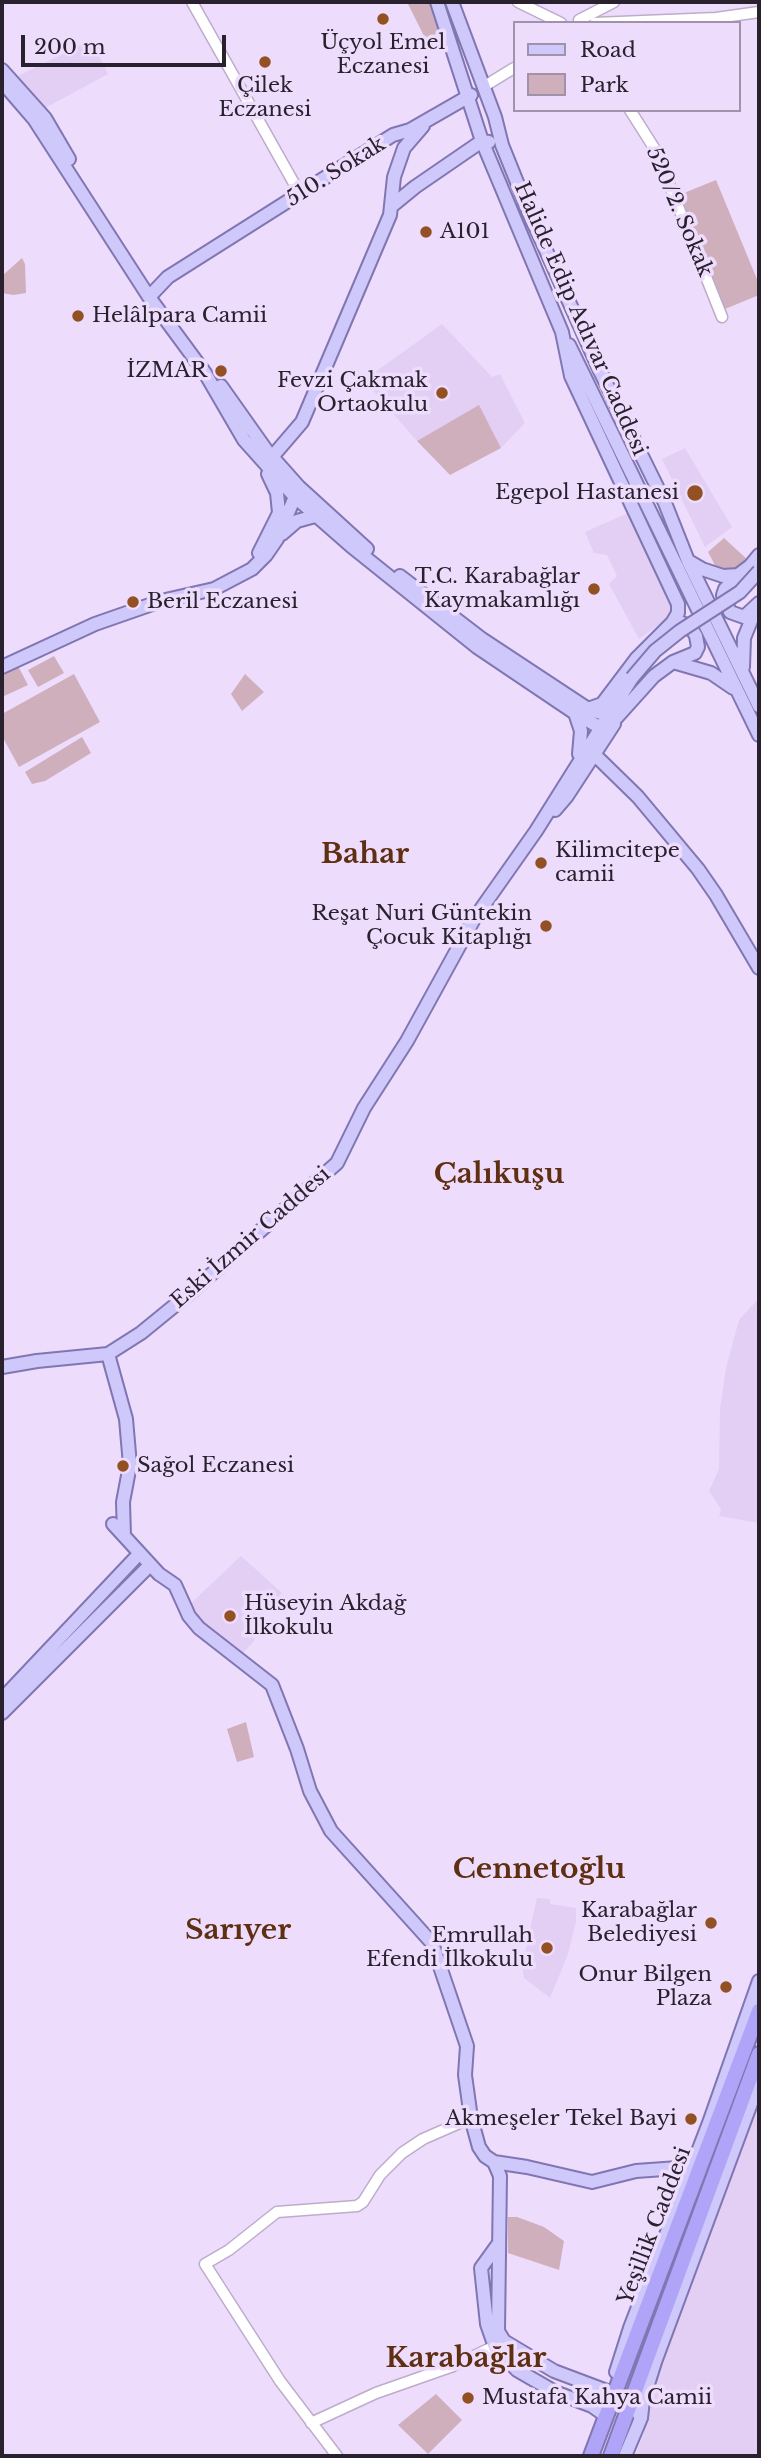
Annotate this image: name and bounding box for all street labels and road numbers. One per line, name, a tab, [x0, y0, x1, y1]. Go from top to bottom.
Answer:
street label: 510. Sokak	[282, 132, 390, 212]
street label: 520/2. Sokak	[640, 143, 718, 281]
street label: Halide Edip Adıvar Caddesi	[508, 178, 652, 460]
street label: Eski İzmir Caddesi	[166, 1162, 336, 1314]
street label: Yeşillik Caddesi	[613, 2143, 697, 2309]

